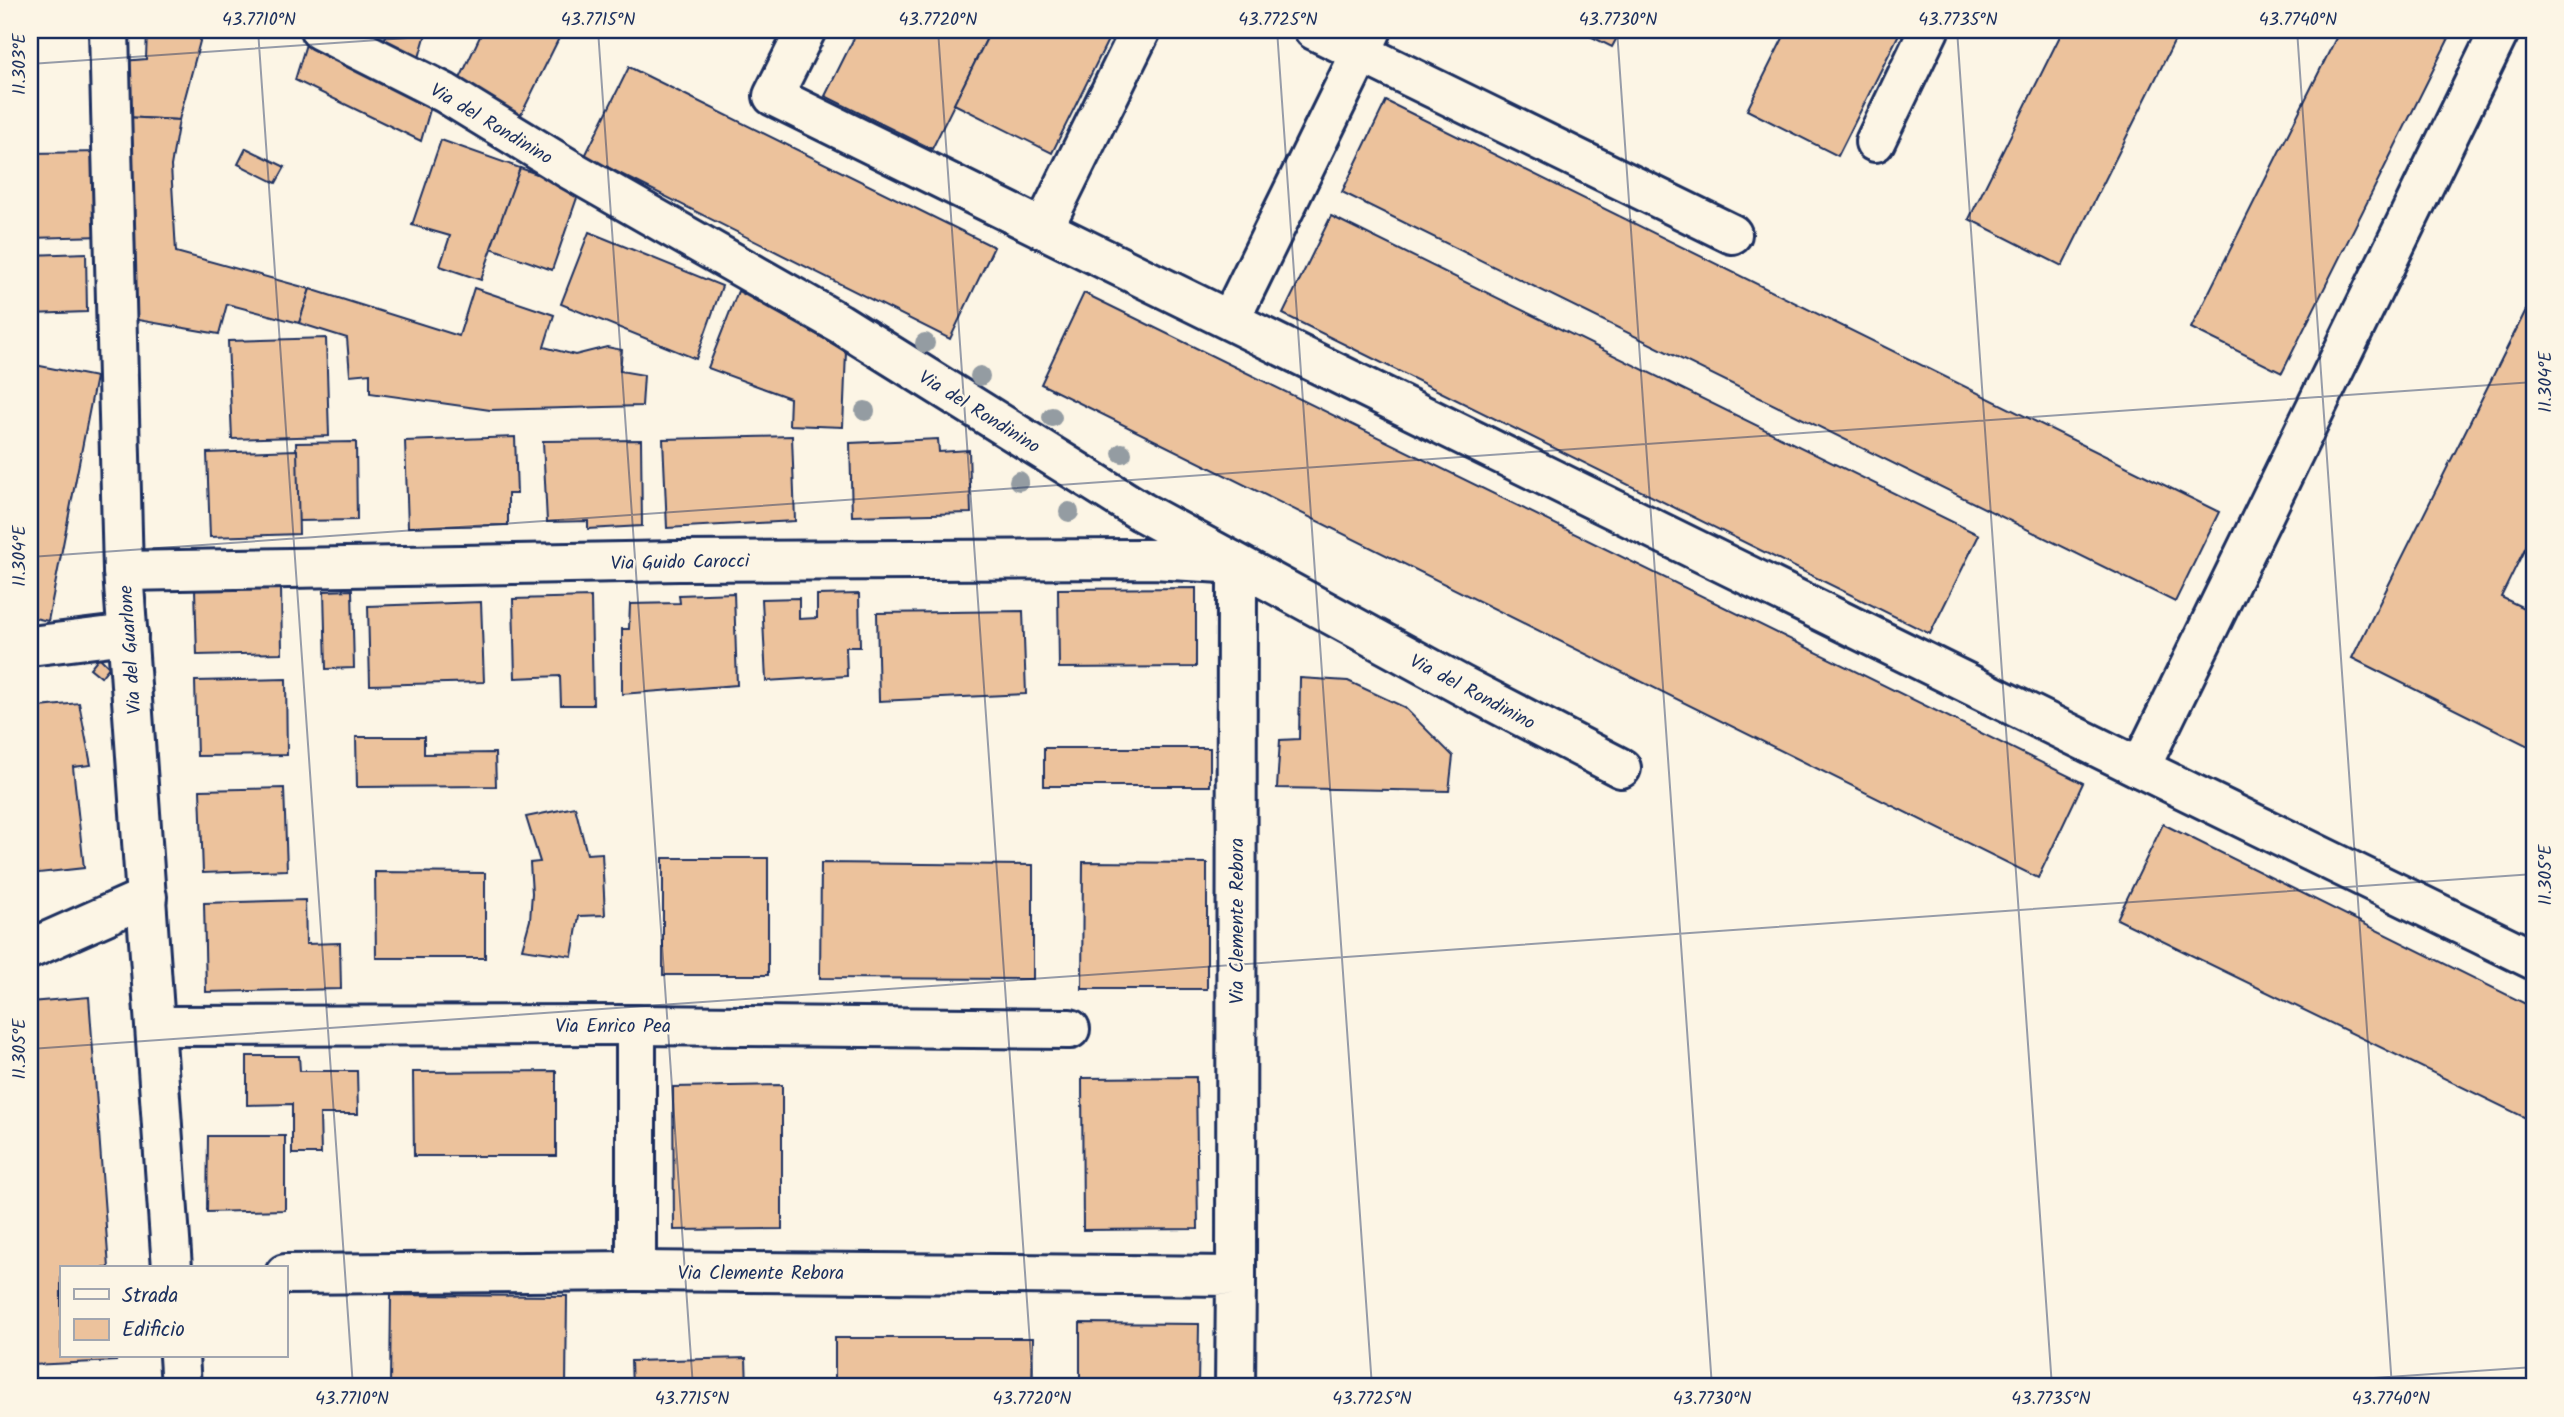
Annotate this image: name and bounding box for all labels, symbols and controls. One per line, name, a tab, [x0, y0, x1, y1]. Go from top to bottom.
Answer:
text: 43.7710°N	[222, 6, 296, 35]
text: 43.7715°N	[561, 6, 635, 35]
text: 43.7720°N	[899, 6, 977, 35]
text: 43.7725°N	[1238, 6, 1318, 35]
text: 43.7730°N	[1579, 6, 1657, 35]
text: 43.7735°N	[1918, 6, 1998, 35]
text: 43.7740°N	[2259, 6, 2337, 35]
text: 11.303°E	[6, 33, 35, 95]
street label: Via del Rondinino	[424, 76, 558, 173]
text: 11.304°E	[2532, 351, 2561, 413]
street label: Via del Rondinino	[912, 363, 1046, 462]
text: 11.304°E	[6, 525, 35, 587]
street label: Via Guido Carocci	[610, 547, 751, 579]
street label: Via del Guarlone	[111, 584, 150, 715]
street label: Via del Rondinino	[1404, 647, 1540, 739]
street label: Via Clemente Rebora	[1223, 838, 1253, 1004]
text: 11.305°E	[2532, 844, 2561, 906]
street label: Via Enrico Pea	[555, 1012, 671, 1042]
text: 11.305°E	[6, 1018, 35, 1080]
street label: Via Clemente Rebora	[678, 1259, 844, 1289]
legend	[60, 1266, 287, 1358]
text: Strada	[122, 1280, 178, 1313]
text: Edificio	[122, 1314, 185, 1347]
text: 43.7710°N	[315, 1385, 389, 1414]
text: 43.7715°N	[655, 1385, 729, 1414]
text: 43.7720°N	[993, 1385, 1071, 1414]
text: 43.7725°N	[1332, 1385, 1412, 1414]
text: 43.7730°N	[1673, 1385, 1751, 1414]
text: 43.7735°N	[2011, 1385, 2091, 1414]
text: 43.7740°N	[2352, 1385, 2430, 1414]

